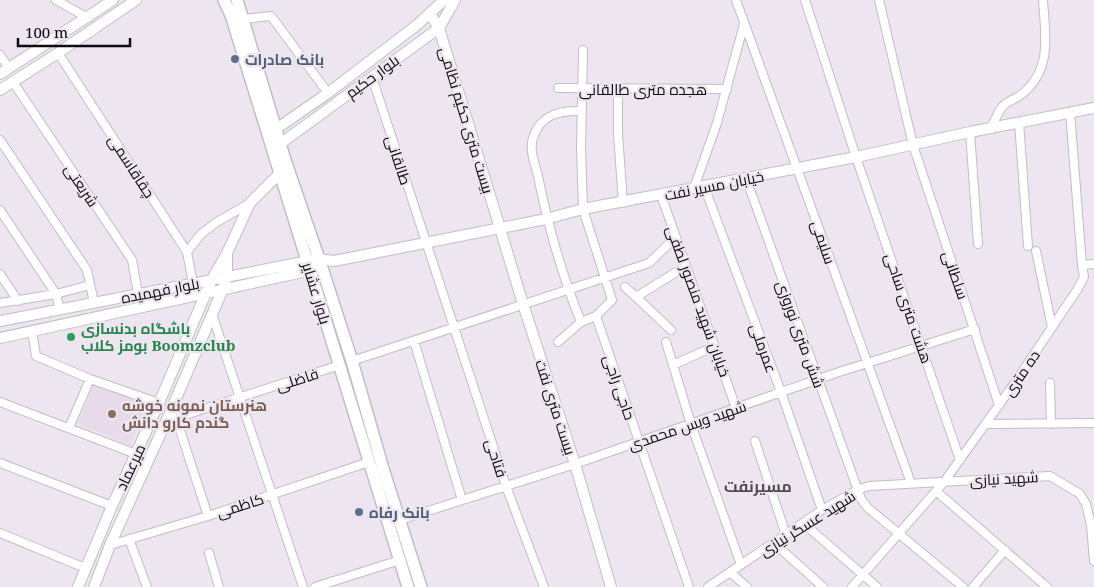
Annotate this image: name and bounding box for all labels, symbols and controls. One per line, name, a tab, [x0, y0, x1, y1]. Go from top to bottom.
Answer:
scale bar	[18, 15, 130, 47]
text: 100 m	[25, 22, 68, 42]
street label: بیست متری حکیم نظامی	[434, 44, 499, 196]
place label: بانک صادرات	[245, 49, 324, 69]
street label: بلوار حکیم	[341, 50, 403, 103]
marker: بانک صادرات	[229, 53, 241, 65]
street label: هجده متری طالقانی	[579, 79, 707, 100]
street label: چقاقاسمی	[103, 131, 160, 202]
street label: طالقانی	[381, 133, 416, 188]
street label: شریعتی	[59, 160, 104, 211]
street label: خیابان مسیر نفت	[663, 166, 766, 205]
street label: سلیمی	[806, 218, 841, 267]
street label: خیابان شهید منصور لطفی	[661, 223, 736, 380]
street label: سلطانی	[937, 248, 974, 302]
street label: هشت متری ساحی	[880, 250, 937, 366]
street label: بلوار عشایر	[298, 259, 336, 326]
street label: بلوار فهمیده	[119, 273, 201, 308]
street label: شش متری نوروزی	[771, 277, 830, 391]
place label: باشگاه بدنسازی بومز کلاب Boomzclub	[81, 318, 236, 355]
street label: عمرملی	[745, 321, 782, 376]
marker: باشگاه بدنسازی بومز کلاب Boomzclub	[65, 331, 77, 343]
street label: ده متری	[998, 346, 1045, 401]
street label: حاجی راجی	[599, 352, 640, 423]
street label: بیست متری نفت	[530, 357, 581, 458]
street label: فاضلی	[273, 363, 321, 396]
place label: هنرستان نمونه خوشه گندم کارو دانش	[122, 395, 267, 433]
street label: شهید ویس محمدی	[625, 395, 749, 456]
marker: هنرستان نمونه خوشه گندم کارو دانش	[106, 408, 118, 420]
street label: فتاحی	[480, 436, 513, 480]
street label: میرعماد	[111, 440, 149, 494]
street label: شهید نیازی	[969, 466, 1039, 491]
district label: مسیرنفت	[724, 475, 792, 497]
street label: شهید عسگر نیازی	[755, 485, 859, 561]
street label: کاظمی	[214, 488, 266, 523]
place label: بانک رفاه	[369, 502, 430, 522]
marker: بانک رفاه	[353, 506, 365, 518]

